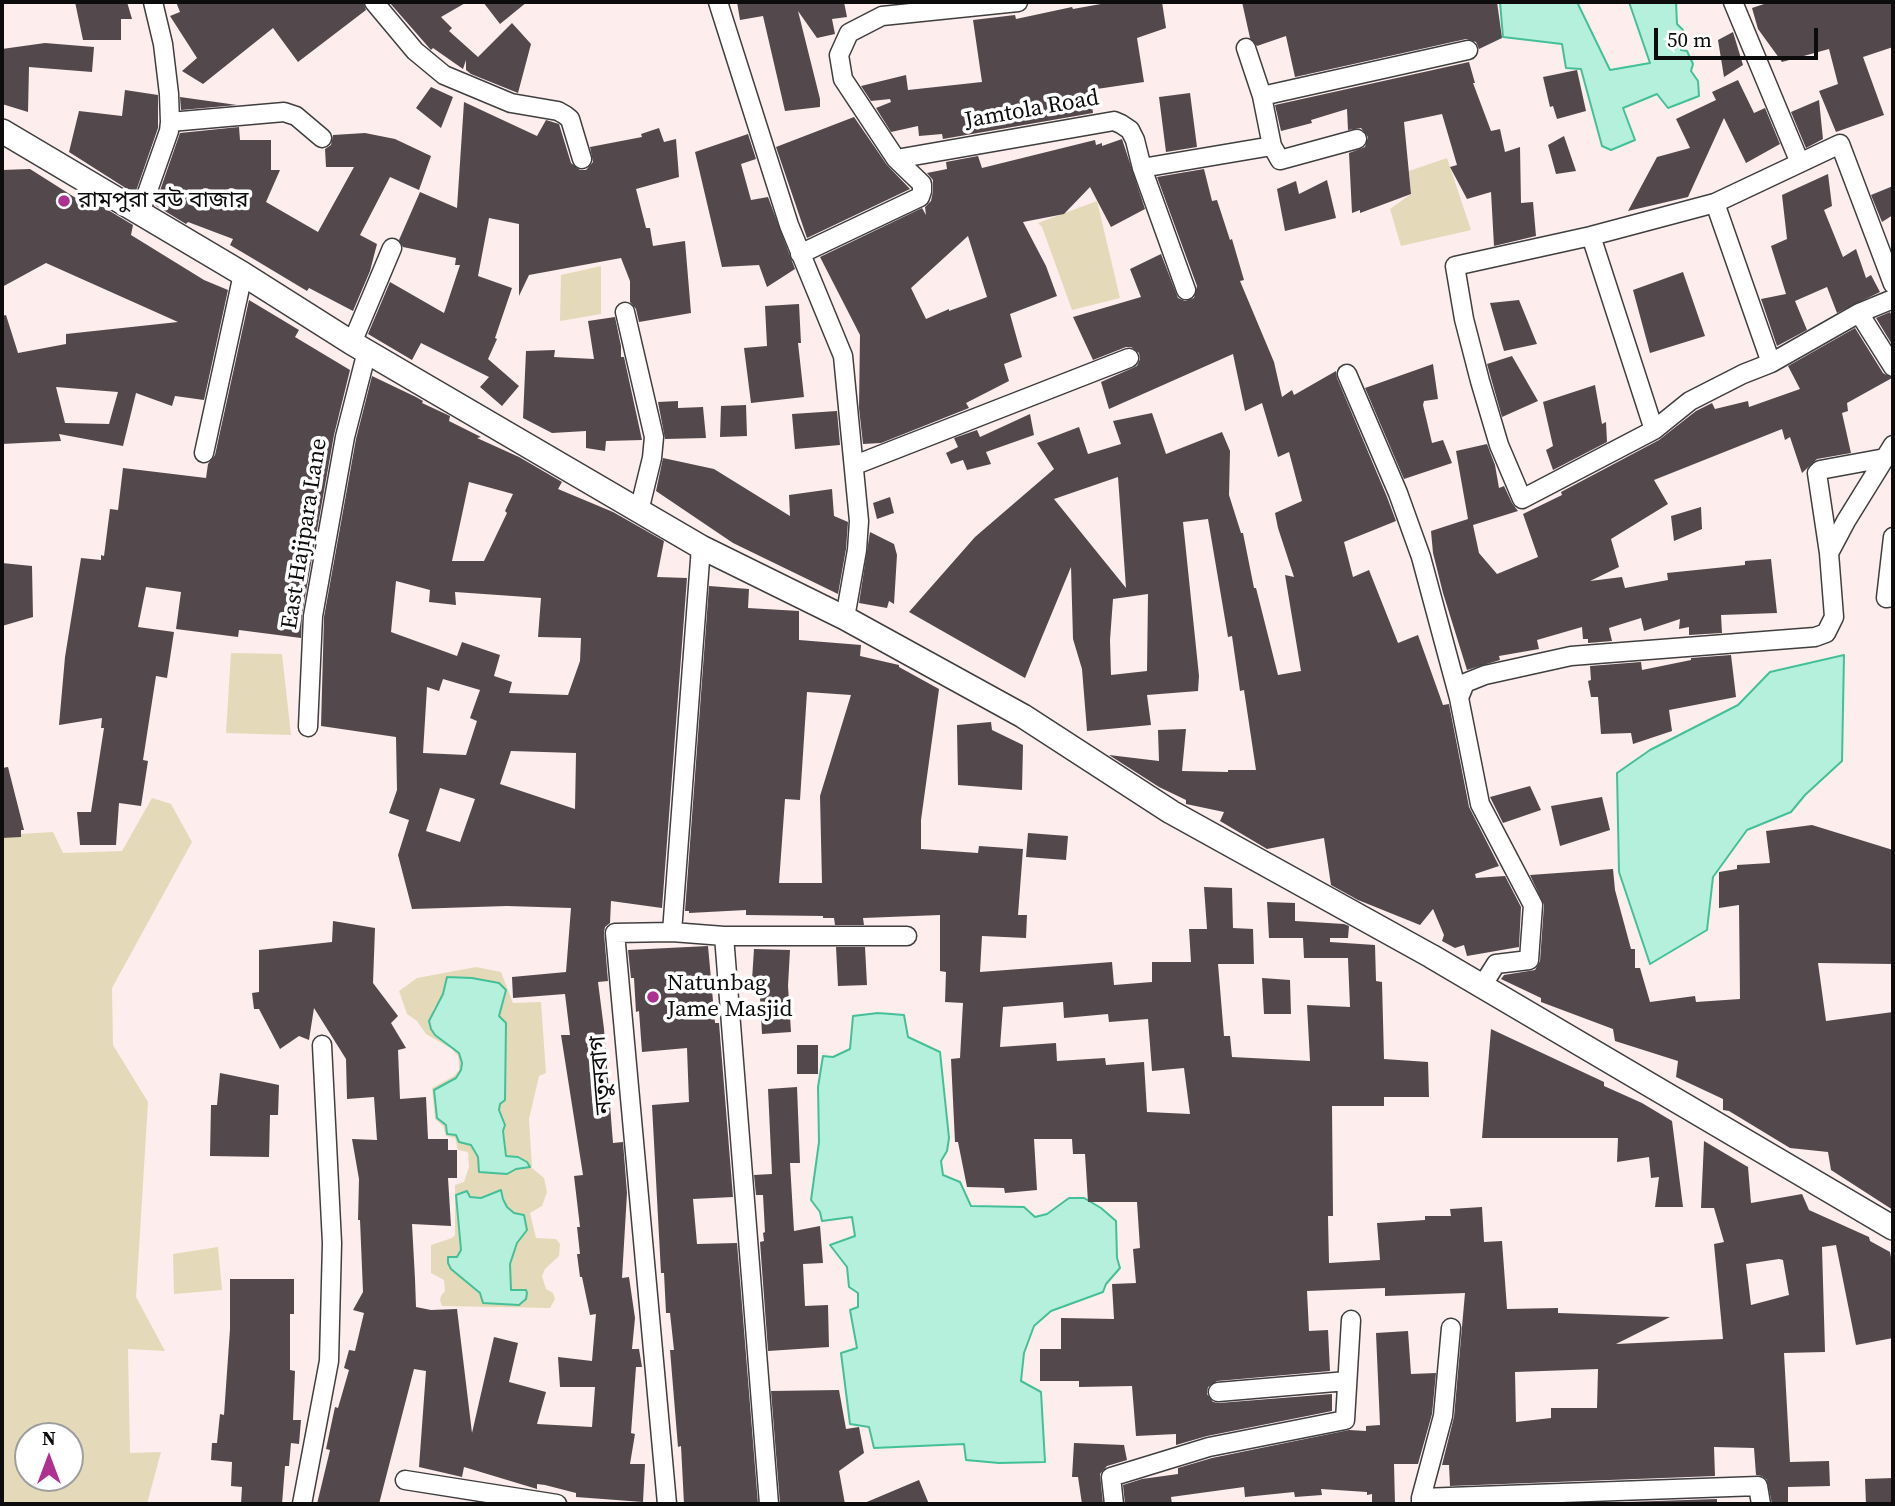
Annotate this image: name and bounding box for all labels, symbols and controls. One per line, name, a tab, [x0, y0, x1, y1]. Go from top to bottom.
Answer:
scale bar	[1657, 14, 1822, 58]
text: 50 m	[1667, 25, 1712, 54]
street label: Jamtola Road	[963, 85, 1101, 135]
place label: রামপুরা বউ বাজার	[78, 187, 248, 215]
marker: রামপুরা বউ বাজার	[56, 193, 72, 209]
street label: East Hajipara Lane	[276, 436, 334, 632]
place label: Natunbag Jame Masjid	[667, 970, 793, 1024]
marker: Natunbag Jame Masjid	[645, 989, 661, 1005]
street label: নতুনবাগ	[585, 1035, 619, 1115]
north arrow	[14, 1422, 84, 1492]
text: N	[42, 1425, 56, 1451]

